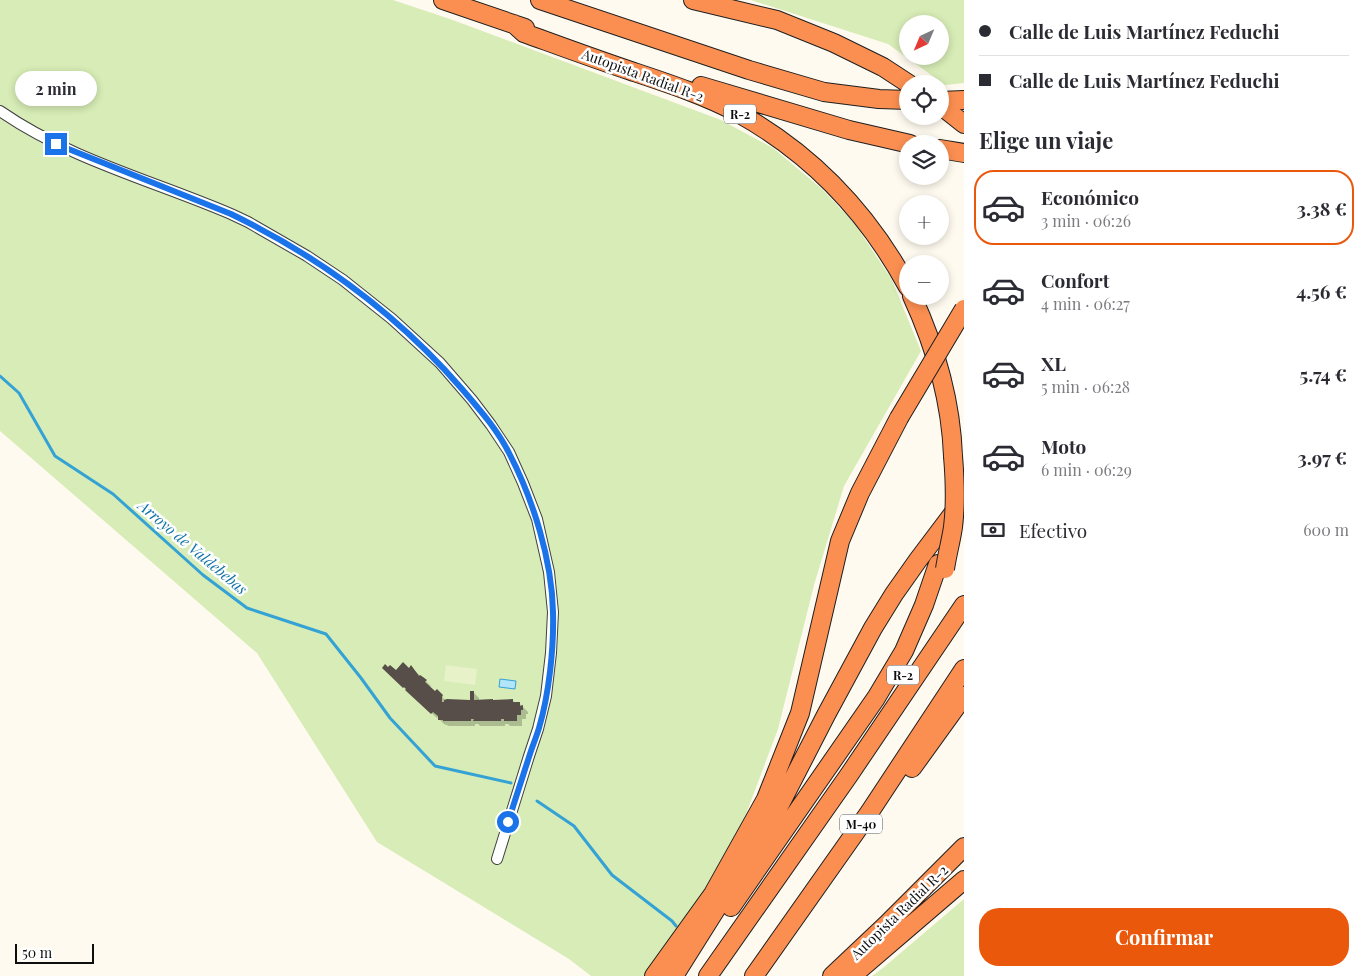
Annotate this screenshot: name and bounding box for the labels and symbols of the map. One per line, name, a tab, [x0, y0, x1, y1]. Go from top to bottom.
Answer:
north arrow	[899, 15, 949, 65]
street label: Autopista Radial R-2	[578, 44, 707, 106]
callout: 2 min	[15, 72, 97, 106]
road number: R-2	[724, 105, 756, 124]
route end	[45, 133, 67, 155]
water label: Arroyo de Valdebebas	[133, 494, 252, 599]
road number: R-2	[887, 666, 919, 684]
route start	[497, 811, 519, 833]
road number: M-40	[840, 814, 882, 834]
street label: Autopista Radial R-2	[845, 860, 952, 964]
scale bar	[15, 941, 94, 964]

